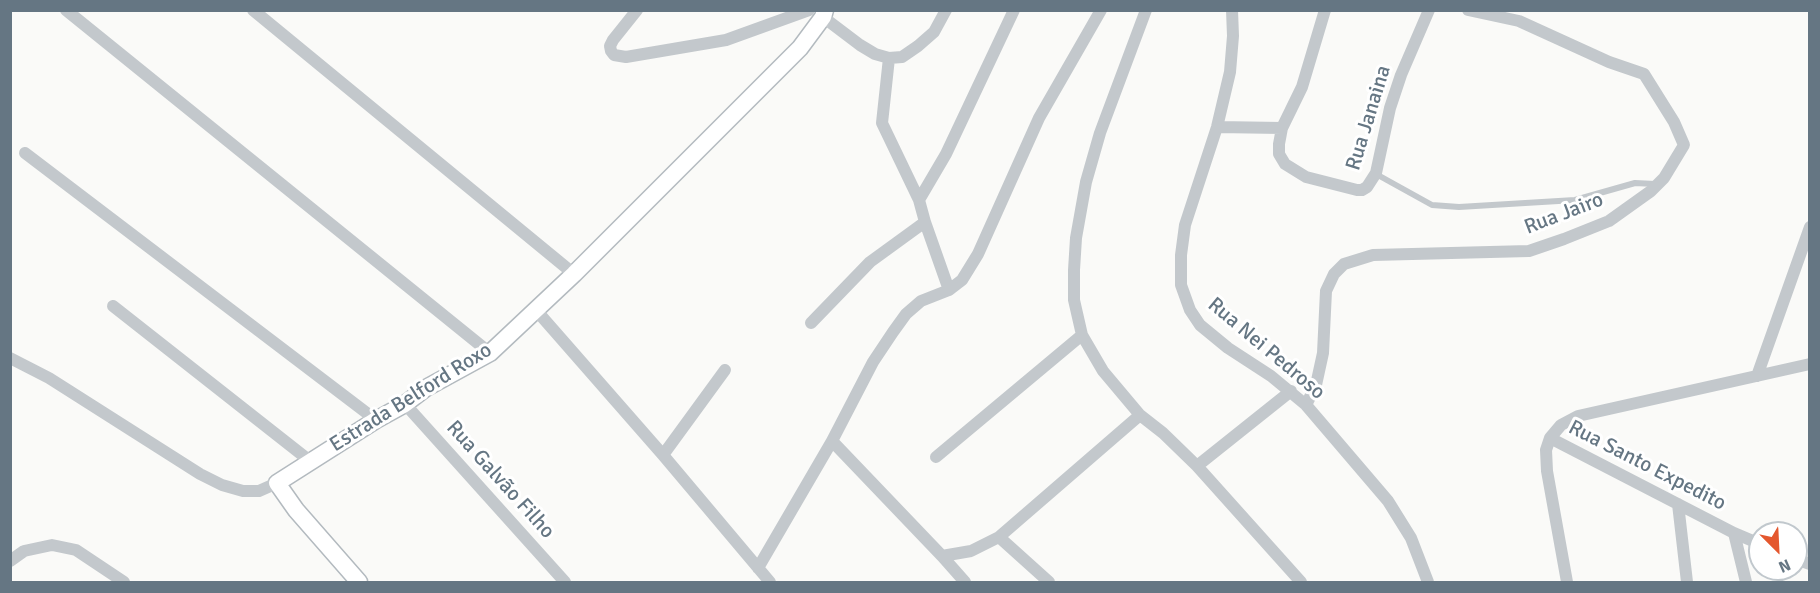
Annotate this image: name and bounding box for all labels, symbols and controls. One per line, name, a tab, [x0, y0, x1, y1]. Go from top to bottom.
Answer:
street label: Rua Janaina	[1341, 63, 1397, 173]
street label: Rua Jairo	[1521, 187, 1607, 241]
street label: Rua Nei Pedroso	[1202, 293, 1330, 405]
street label: Estrada Belford Roxo	[325, 338, 497, 458]
street label: Rua Santo Expedito	[1564, 415, 1730, 517]
street label: Rua Galvão Filho	[441, 416, 559, 544]
north arrow	[1748, 521, 1808, 581]
text: N	[1775, 554, 1794, 577]

